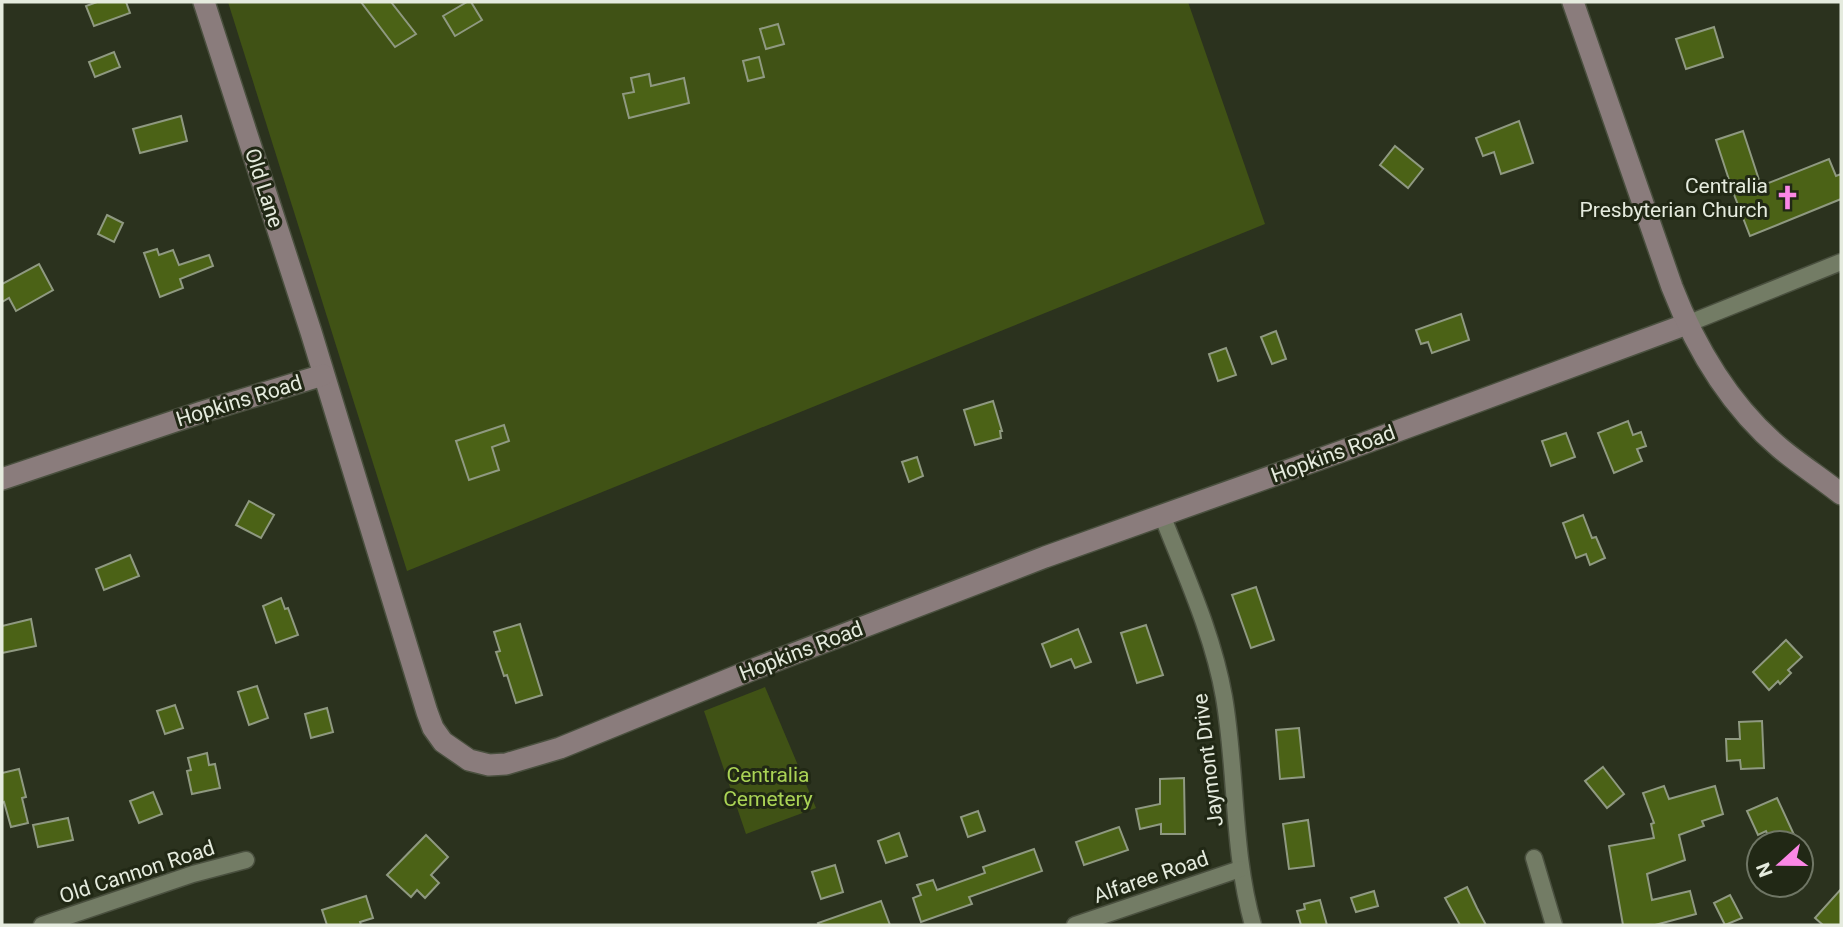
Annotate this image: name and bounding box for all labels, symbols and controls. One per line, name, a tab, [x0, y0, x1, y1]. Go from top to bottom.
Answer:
street label: Old Lane	[240, 145, 288, 231]
place label: Centralia Presbyterian Church	[1579, 174, 1768, 222]
church icon: Centralia Presbyterian Church	[1774, 184, 1802, 212]
street label: Hopkins Road	[173, 370, 305, 432]
street label: Hopkins Road	[1268, 420, 1398, 488]
street label: Hopkins Road	[736, 616, 866, 686]
street label: Jaymont Drive	[1188, 692, 1228, 828]
park label: Centralia Cemetery	[723, 763, 813, 811]
north arrow	[1745, 829, 1815, 899]
street label: Old Cannon Road	[56, 836, 218, 908]
street label: Alfaree Road	[1090, 846, 1212, 908]
text: N	[1751, 860, 1778, 880]

